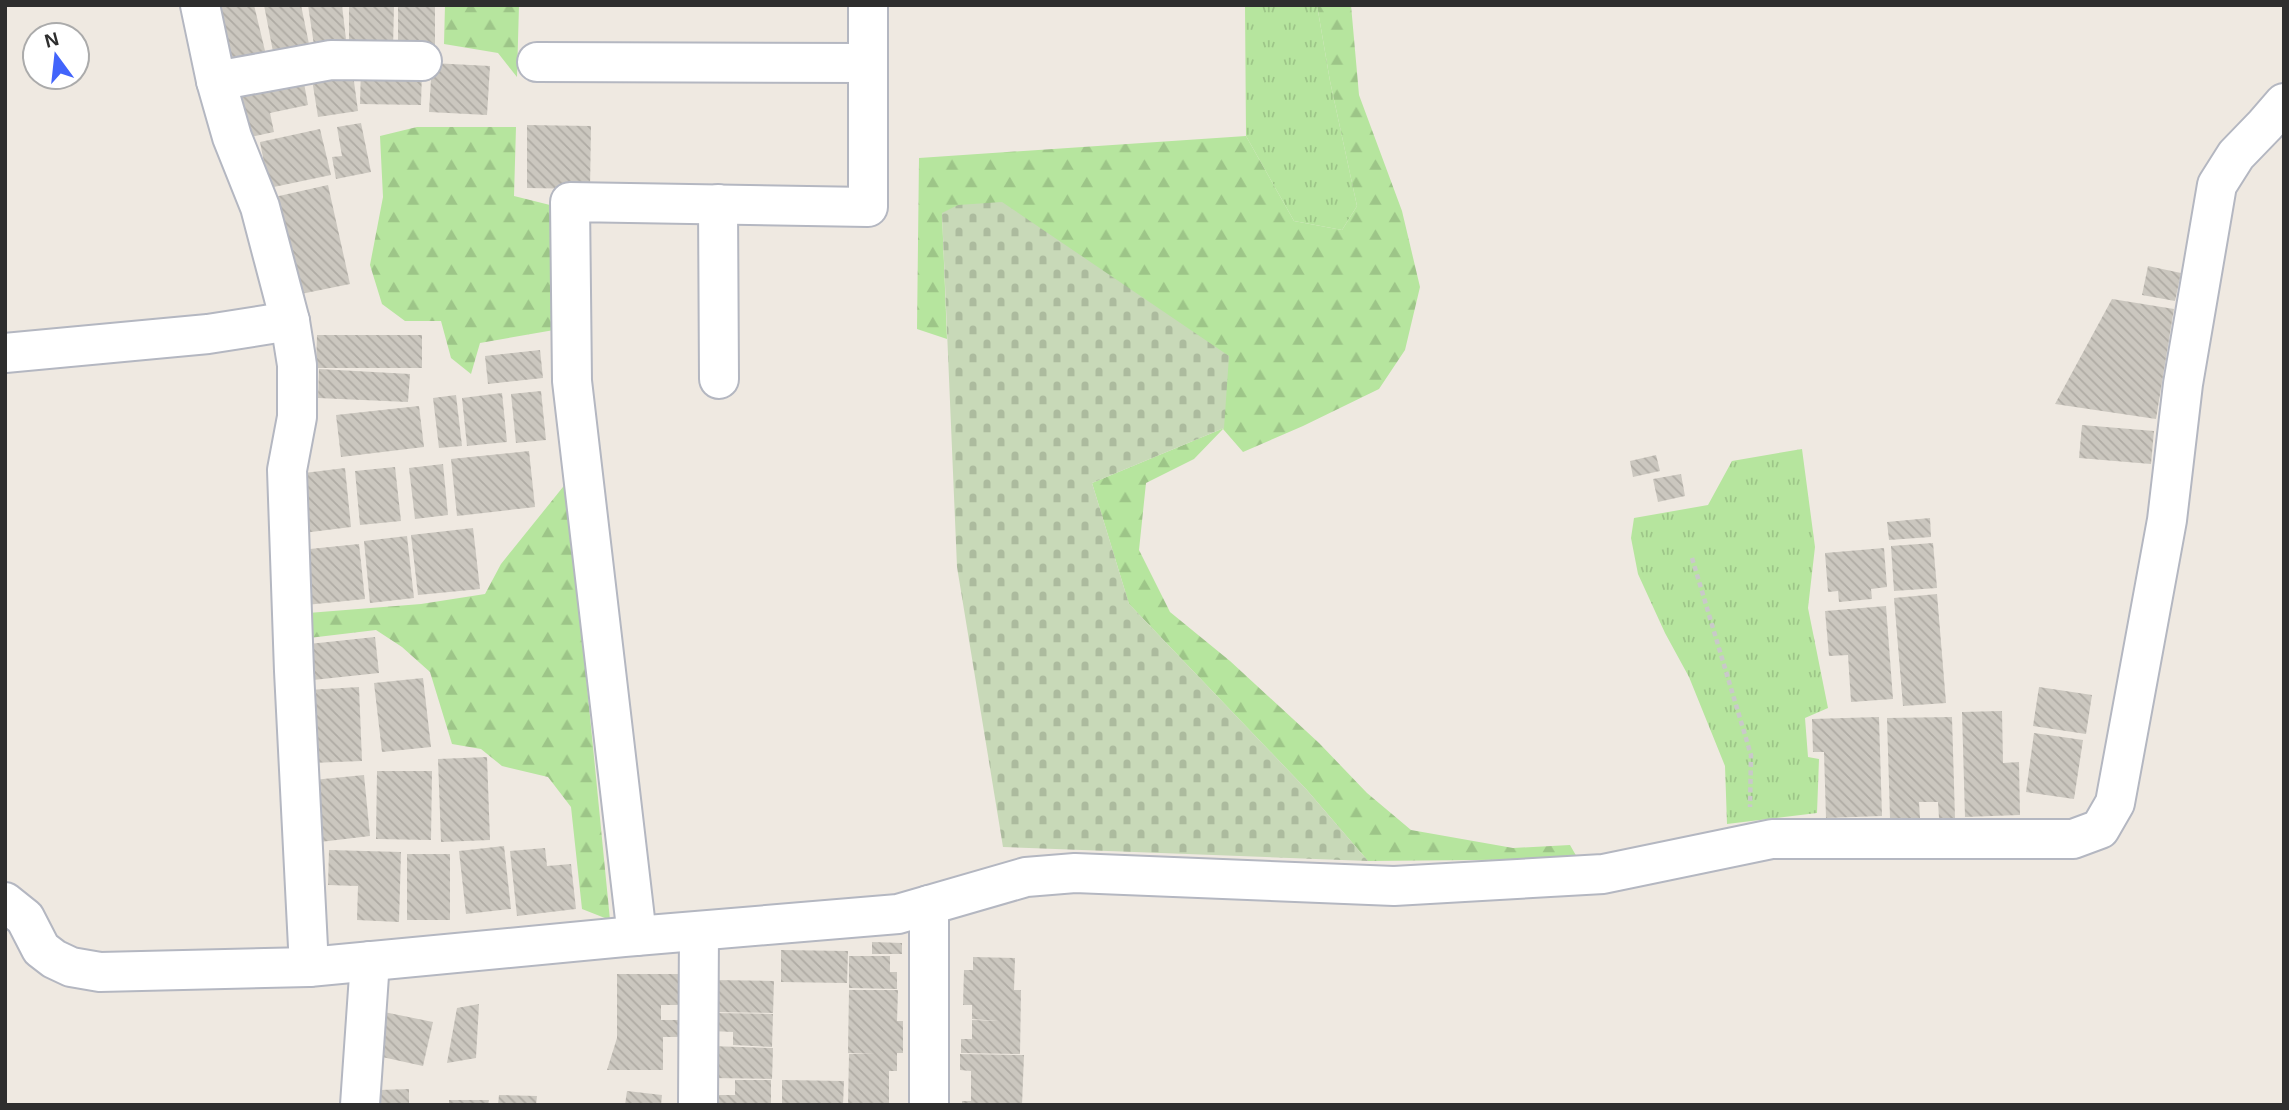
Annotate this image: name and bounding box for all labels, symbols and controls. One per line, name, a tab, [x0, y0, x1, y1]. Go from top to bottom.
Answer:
north arrow	[21, 21, 91, 91]
text: N	[42, 28, 61, 52]

